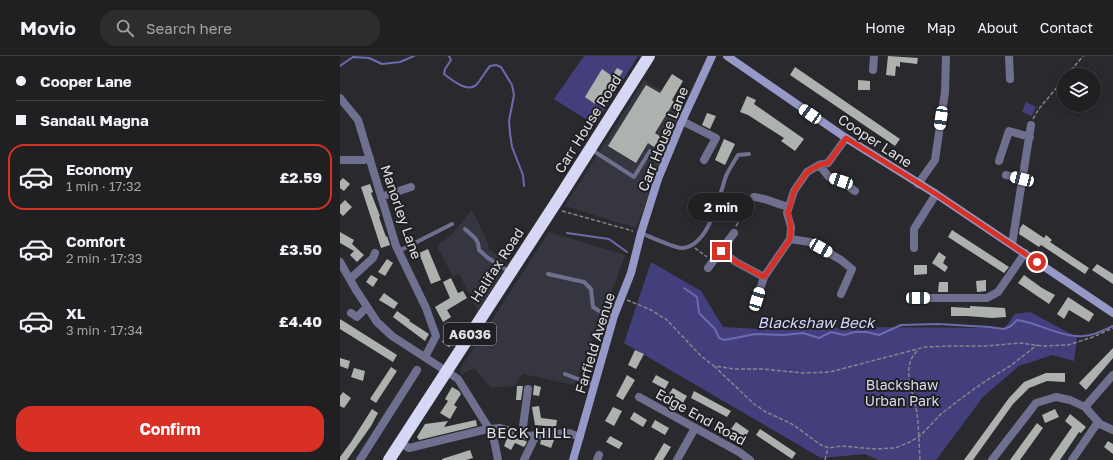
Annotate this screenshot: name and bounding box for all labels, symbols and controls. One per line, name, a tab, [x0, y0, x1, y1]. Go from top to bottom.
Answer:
search box	[100, 10, 380, 46]
text: Movio	[20, 16, 76, 39]
icon: search	[114, 17, 136, 39]
text: Search here	[146, 19, 232, 37]
text: Home	[865, 19, 905, 36]
text: Map	[927, 19, 955, 36]
text: About	[977, 19, 1018, 36]
text: Contact	[1040, 19, 1093, 36]
map controls	[1057, 68, 1101, 112]
button: layers	[1057, 68, 1101, 112]
street label: Carr House Road	[551, 71, 625, 176]
text: Cooper Lane	[40, 72, 132, 90]
street label: Carr House Lane	[634, 84, 691, 194]
car	[797, 102, 823, 126]
car	[933, 105, 949, 131]
street label: Cooper Lane	[835, 110, 915, 171]
text: Sandall Magna	[40, 111, 149, 129]
icon: car	[18, 159, 54, 195]
text: Economy	[66, 160, 133, 178]
street label: Manorley Lane	[377, 162, 426, 261]
text: £2.59	[279, 168, 322, 186]
car	[1009, 170, 1035, 188]
car	[828, 171, 854, 191]
text: 1 min · 17:32	[66, 178, 141, 194]
callout: 2 min	[688, 193, 754, 221]
text: 2 min	[704, 199, 738, 215]
street label: Halifax Road	[466, 224, 527, 305]
icon: car	[18, 231, 54, 267]
text: Comfort	[66, 232, 125, 250]
car	[808, 237, 834, 259]
text: £3.50	[279, 240, 322, 258]
route end	[712, 242, 730, 260]
text: 2 min · 17:33	[66, 250, 142, 266]
route start	[1028, 253, 1046, 271]
car	[748, 286, 766, 312]
street label: Farfield Avenue	[571, 290, 618, 395]
car	[906, 292, 930, 304]
icon: car	[18, 303, 54, 339]
text: XL	[66, 304, 85, 322]
text: £4.40	[279, 312, 322, 330]
water label: Blackshaw Beck	[758, 313, 876, 331]
text: 3 min · 17:34	[66, 322, 143, 338]
road number: A6036	[444, 323, 496, 345]
park label: Blackshaw Urban Park	[865, 376, 939, 409]
street label: Edge End Road	[653, 385, 749, 448]
button: Confirm	[16, 406, 324, 452]
district label: BECK HILL	[486, 423, 572, 441]

